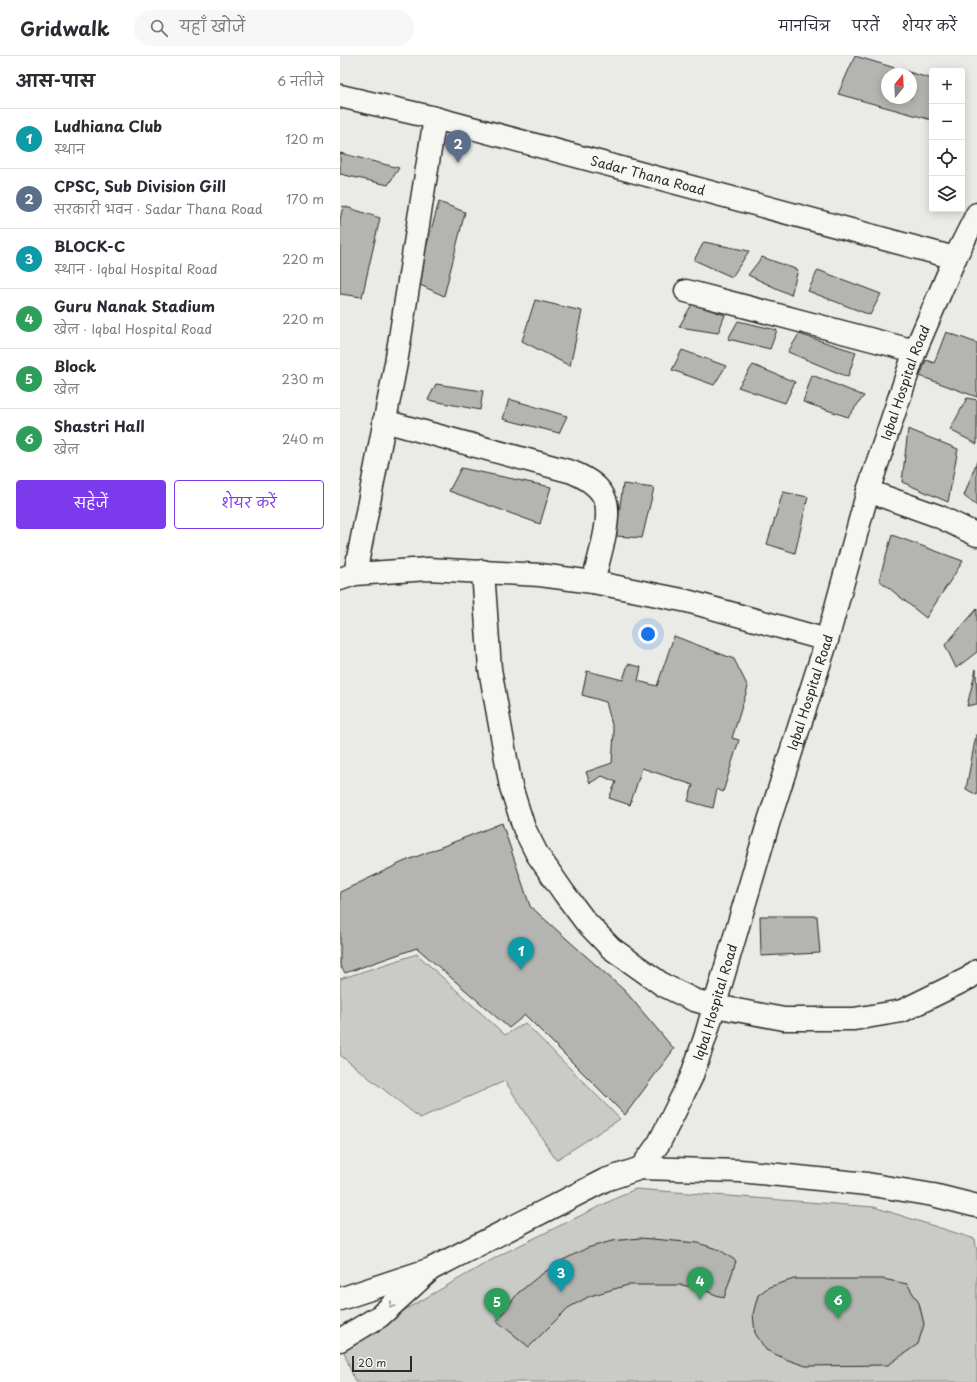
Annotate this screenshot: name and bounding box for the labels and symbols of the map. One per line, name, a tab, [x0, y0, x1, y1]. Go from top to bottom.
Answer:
north arrow	[881, 68, 917, 104]
pin: 2	[445, 130, 471, 163]
street label: Sadar Thana Road	[589, 150, 708, 199]
street label: Iqbal Hospital Road	[876, 322, 934, 443]
your location	[638, 624, 658, 644]
street label: Iqbal Hospital Road	[782, 632, 837, 753]
pin: 1	[508, 937, 534, 970]
street label: Iqbal Hospital Road	[688, 941, 741, 1063]
pin: 3	[548, 1259, 574, 1292]
pin: 4	[687, 1267, 713, 1300]
pin: 6	[825, 1286, 851, 1319]
pin: 5	[484, 1288, 510, 1321]
one-way arrow	[389, 1300, 397, 1308]
scale bar	[352, 1354, 412, 1373]

